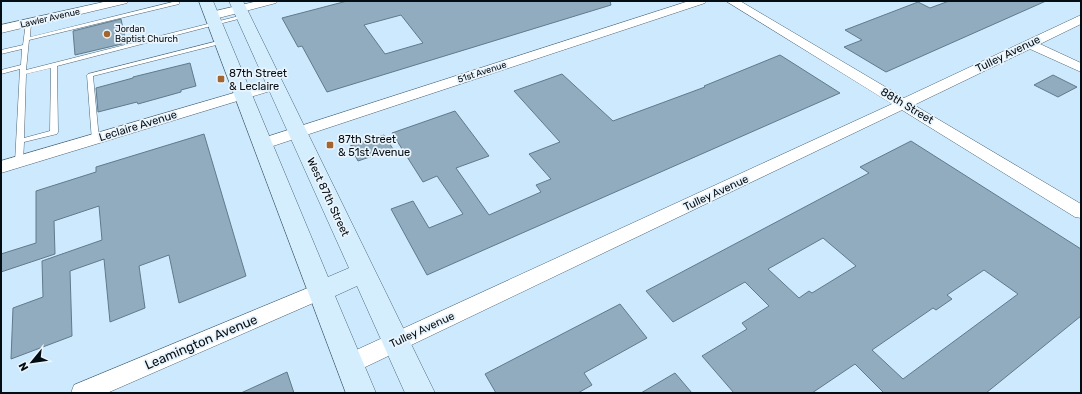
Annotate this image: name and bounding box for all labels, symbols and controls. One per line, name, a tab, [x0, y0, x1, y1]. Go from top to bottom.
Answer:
street label: Lawler Avenue	[19, 6, 81, 30]
place label: Jordan Baptist Church	[115, 24, 178, 44]
marker: Jordan Baptist Church	[102, 29, 112, 39]
street label: Tulley Avenue	[974, 33, 1042, 75]
street label: 51st Avenue	[456, 59, 508, 85]
place label: 87th Street & Leclaire	[229, 67, 288, 93]
marker: 87th Street & Leclaire	[216, 74, 226, 84]
street label: 88th Street	[878, 85, 936, 127]
street label: Leclaire Avenue	[97, 108, 179, 144]
place label: 87th Street & 51st Avenue	[338, 133, 410, 159]
marker: 87th Street & 51st Avenue	[325, 140, 335, 150]
street label: West 87th Street	[304, 156, 352, 239]
street label: Tulley Avenue	[681, 172, 751, 214]
street label: Tulley Avenue	[387, 309, 457, 351]
street label: Leamington Avenue	[142, 311, 260, 373]
north arrow	[12, 342, 52, 382]
text: N	[16, 360, 31, 373]

